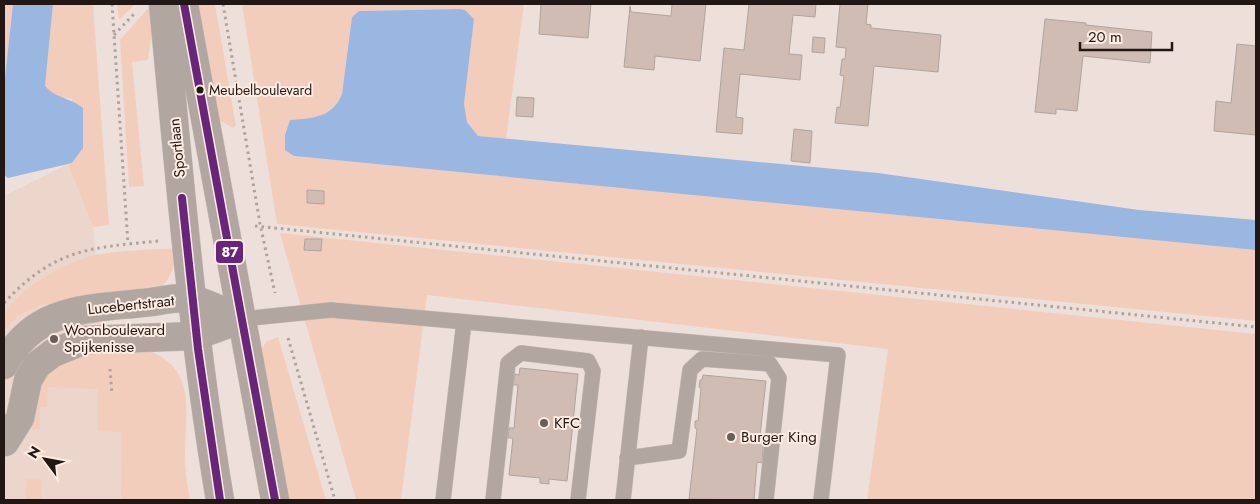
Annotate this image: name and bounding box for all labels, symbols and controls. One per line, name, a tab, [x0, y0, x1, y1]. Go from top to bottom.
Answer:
scale bar	[1080, 20, 1172, 52]
text: 20 m	[1088, 26, 1122, 48]
place label: Meubelboulevard	[209, 80, 312, 100]
marker: Meubelboulevard	[195, 85, 205, 95]
street label: Sportlaan	[163, 117, 191, 179]
line badge: 87	[215, 240, 244, 264]
text: 87	[221, 242, 239, 262]
street label: Lucebertstraat	[87, 289, 176, 320]
place label: Woonboulevard Spijkenisse	[64, 319, 165, 358]
marker: Woonboulevard Spijkenisse	[48, 333, 60, 345]
place label: KFC	[554, 412, 580, 434]
marker: KFC	[538, 417, 550, 429]
place label: Burger King	[741, 426, 817, 448]
marker: Burger King	[725, 431, 737, 443]
north arrow	[20, 434, 70, 484]
text: N	[23, 442, 45, 462]

